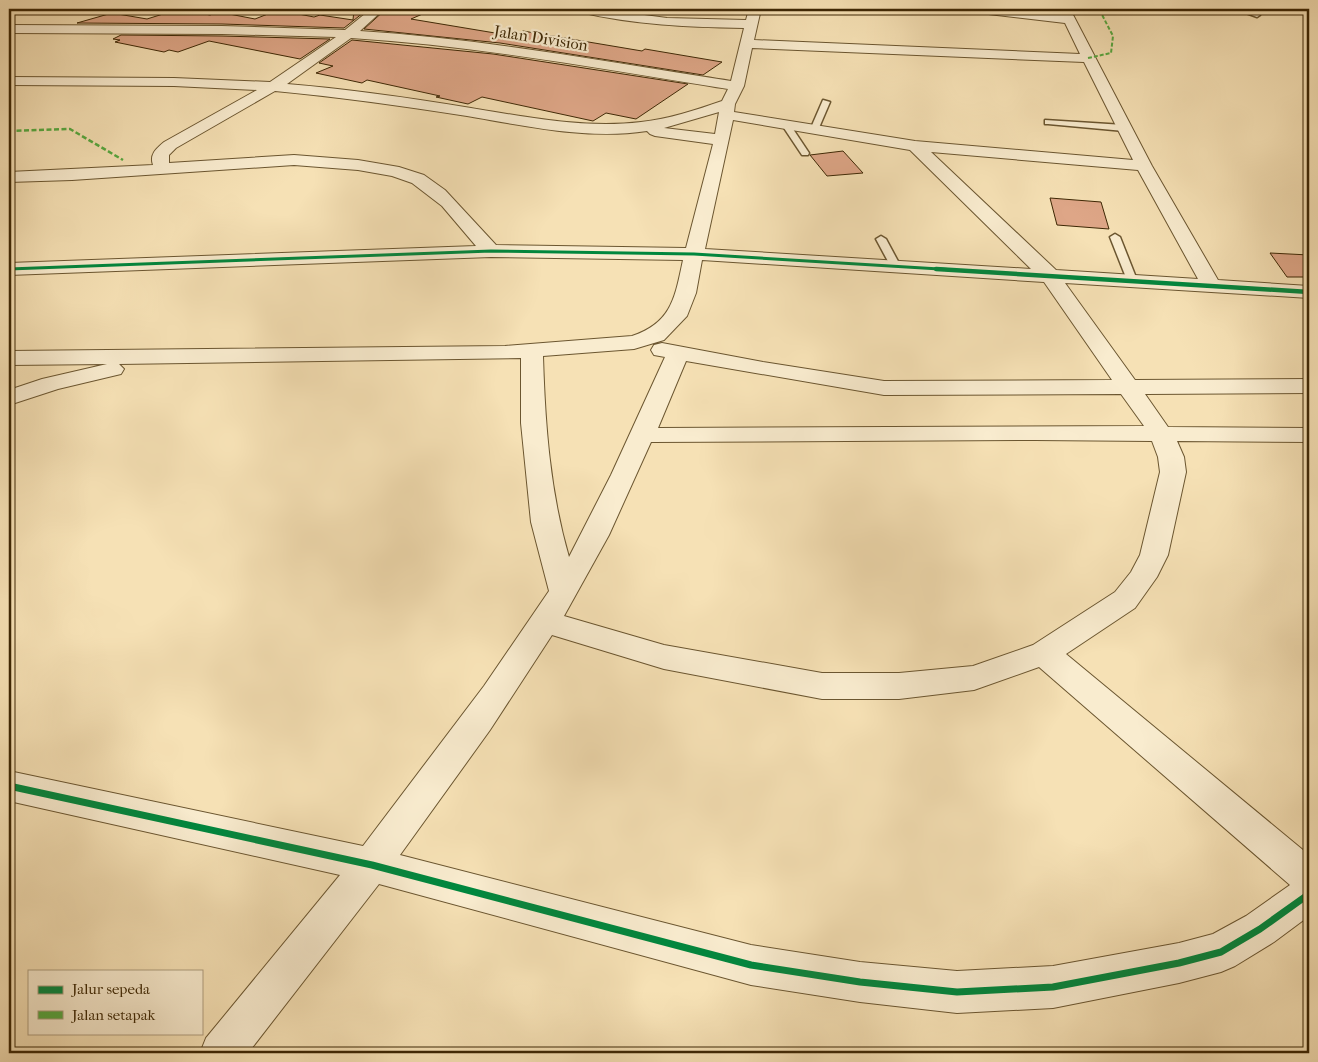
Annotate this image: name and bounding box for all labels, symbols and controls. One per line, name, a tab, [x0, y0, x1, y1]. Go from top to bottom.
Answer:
street label: Jalan Division	[491, 21, 590, 55]
legend	[28, 970, 202, 1034]
text: Jalur sepeda	[71, 980, 151, 998]
text: Jalan setapak	[71, 1006, 156, 1024]

